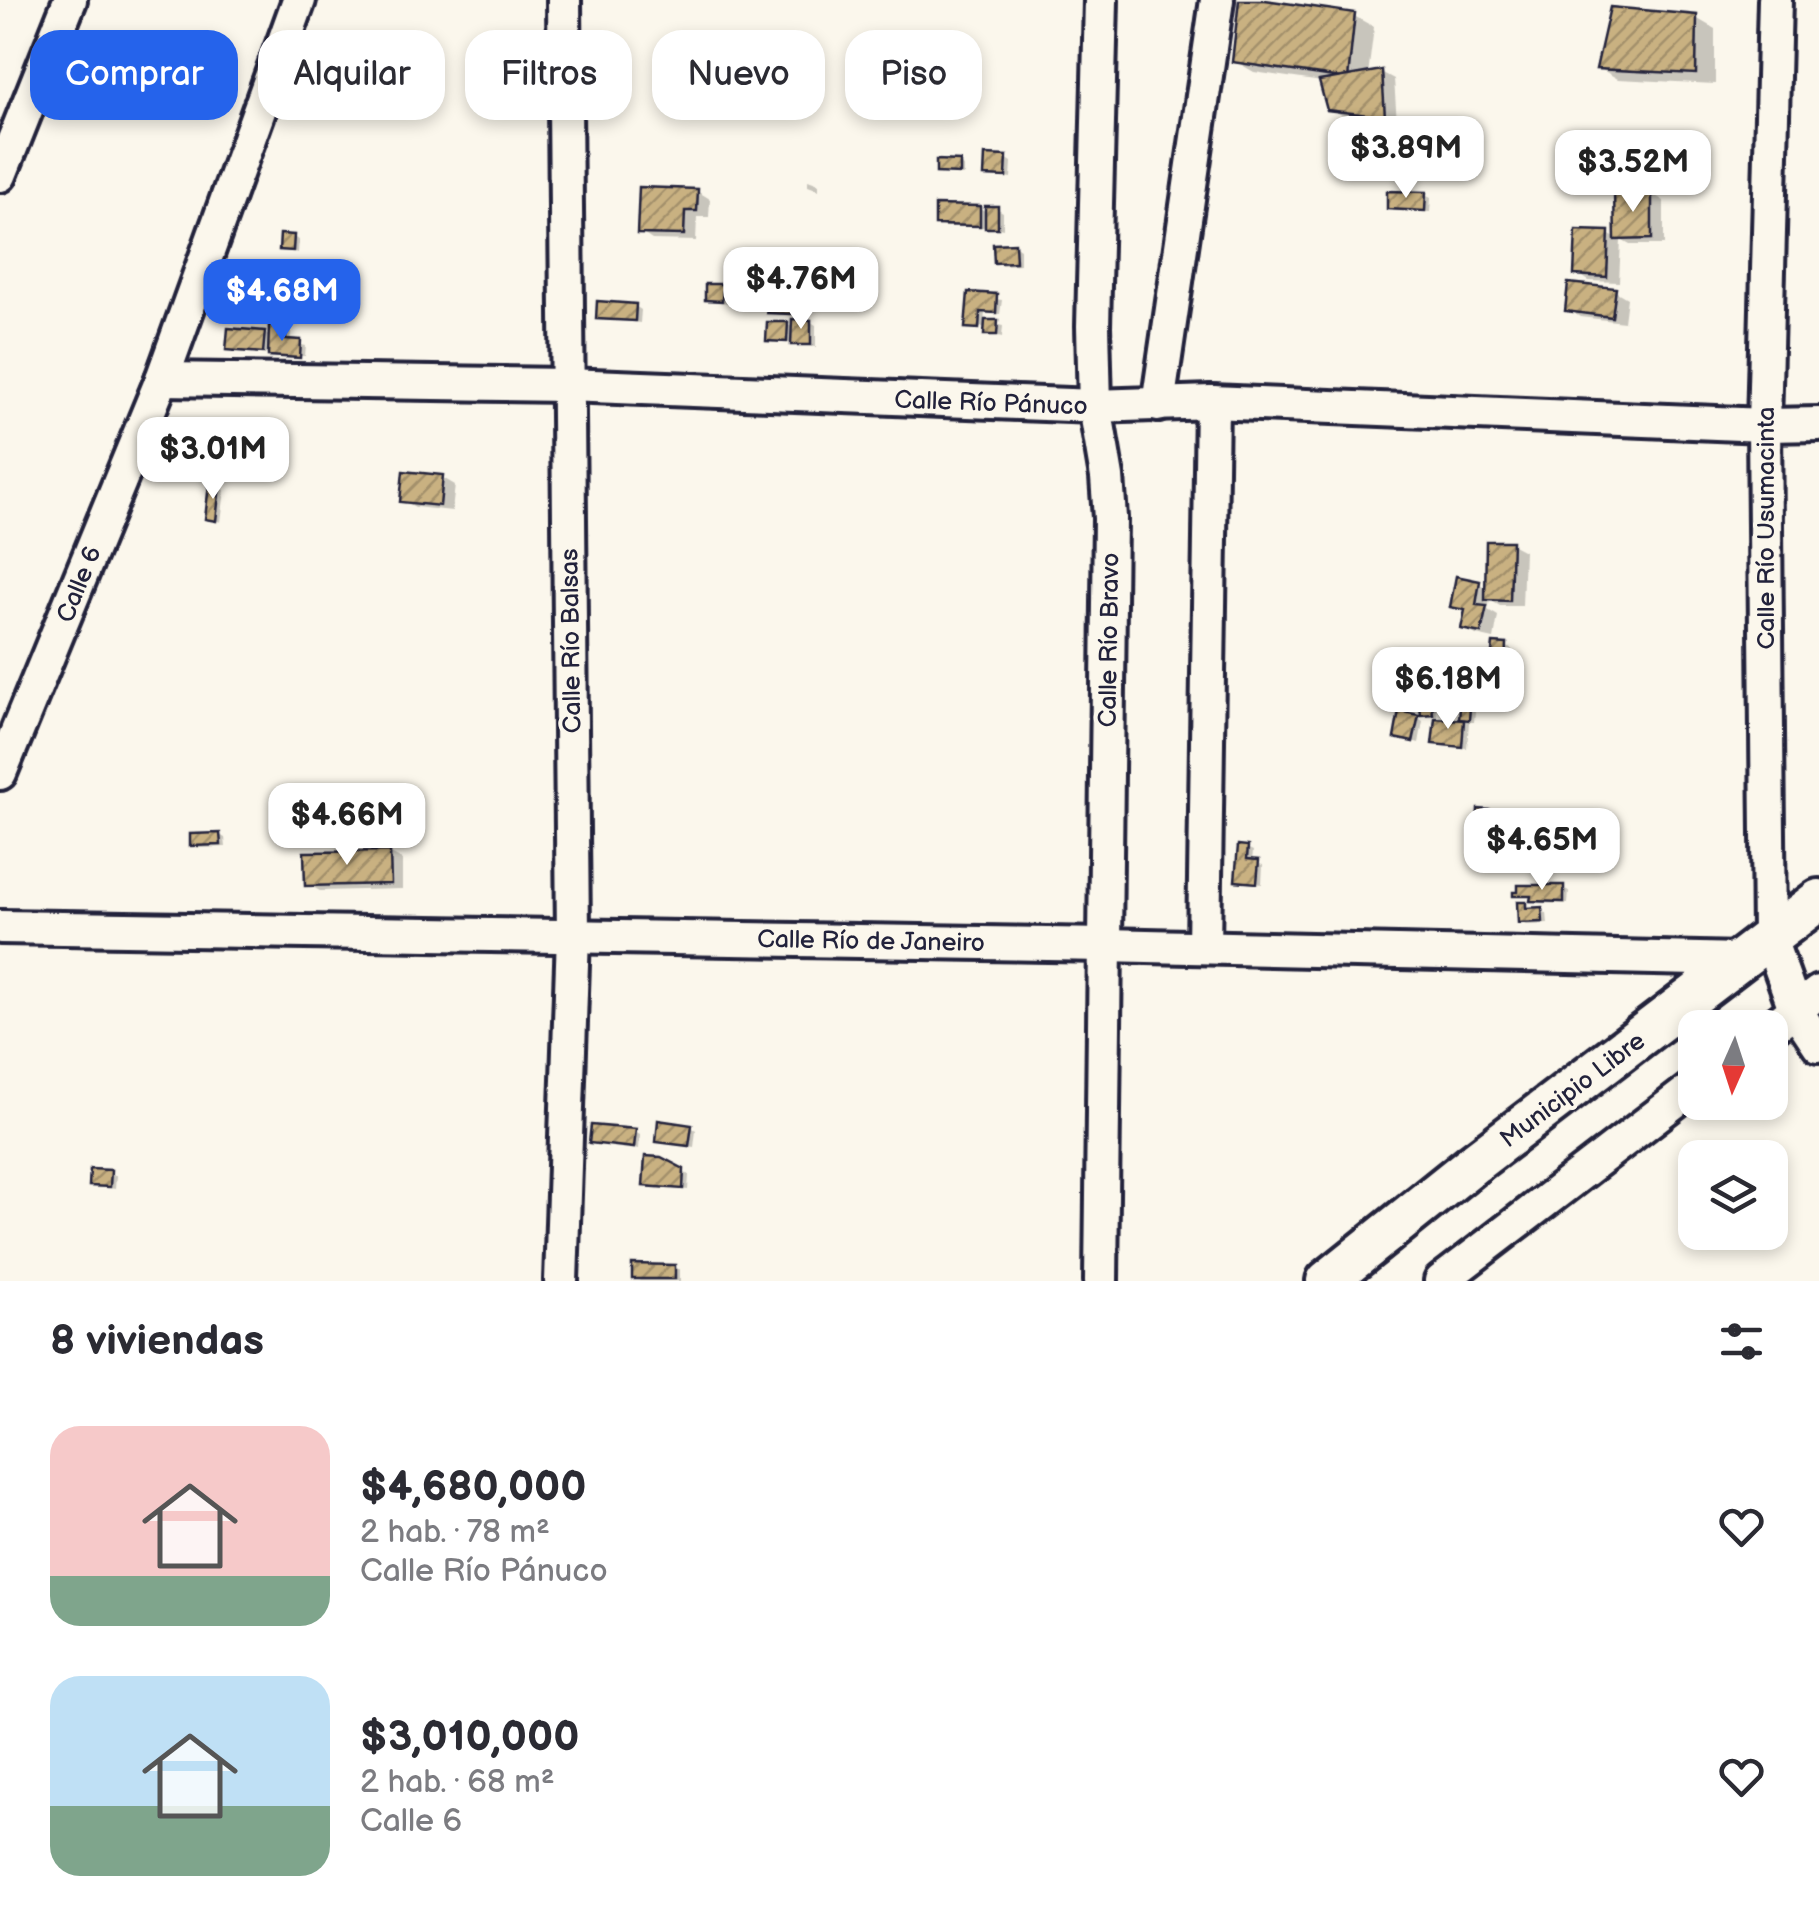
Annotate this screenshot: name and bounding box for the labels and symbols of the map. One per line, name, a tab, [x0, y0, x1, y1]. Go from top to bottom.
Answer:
pin: $3.89M	[1325, 116, 1487, 201]
pin: $3.52M	[1552, 130, 1714, 215]
pin: $4.76M	[720, 247, 882, 332]
pin: $4.68M	[201, 259, 363, 344]
street label: Calle Río Pánuco	[894, 385, 1088, 422]
street label: Calle Río Usumacinta	[1751, 407, 1782, 649]
pin: $3.01M	[132, 417, 294, 502]
street label: Calle 6	[50, 542, 109, 627]
street label: Calle Río Balsas	[554, 548, 589, 734]
street label: Calle Río Bravo	[1092, 552, 1127, 728]
pin: $6.18M	[1367, 647, 1529, 732]
pin: $4.66M	[266, 783, 428, 868]
pin: $4.65M	[1461, 808, 1623, 893]
street label: Calle Río de Janeiro	[757, 924, 985, 959]
north arrow	[1678, 1010, 1788, 1120]
street label: Municipio Libre	[1494, 1025, 1652, 1155]

